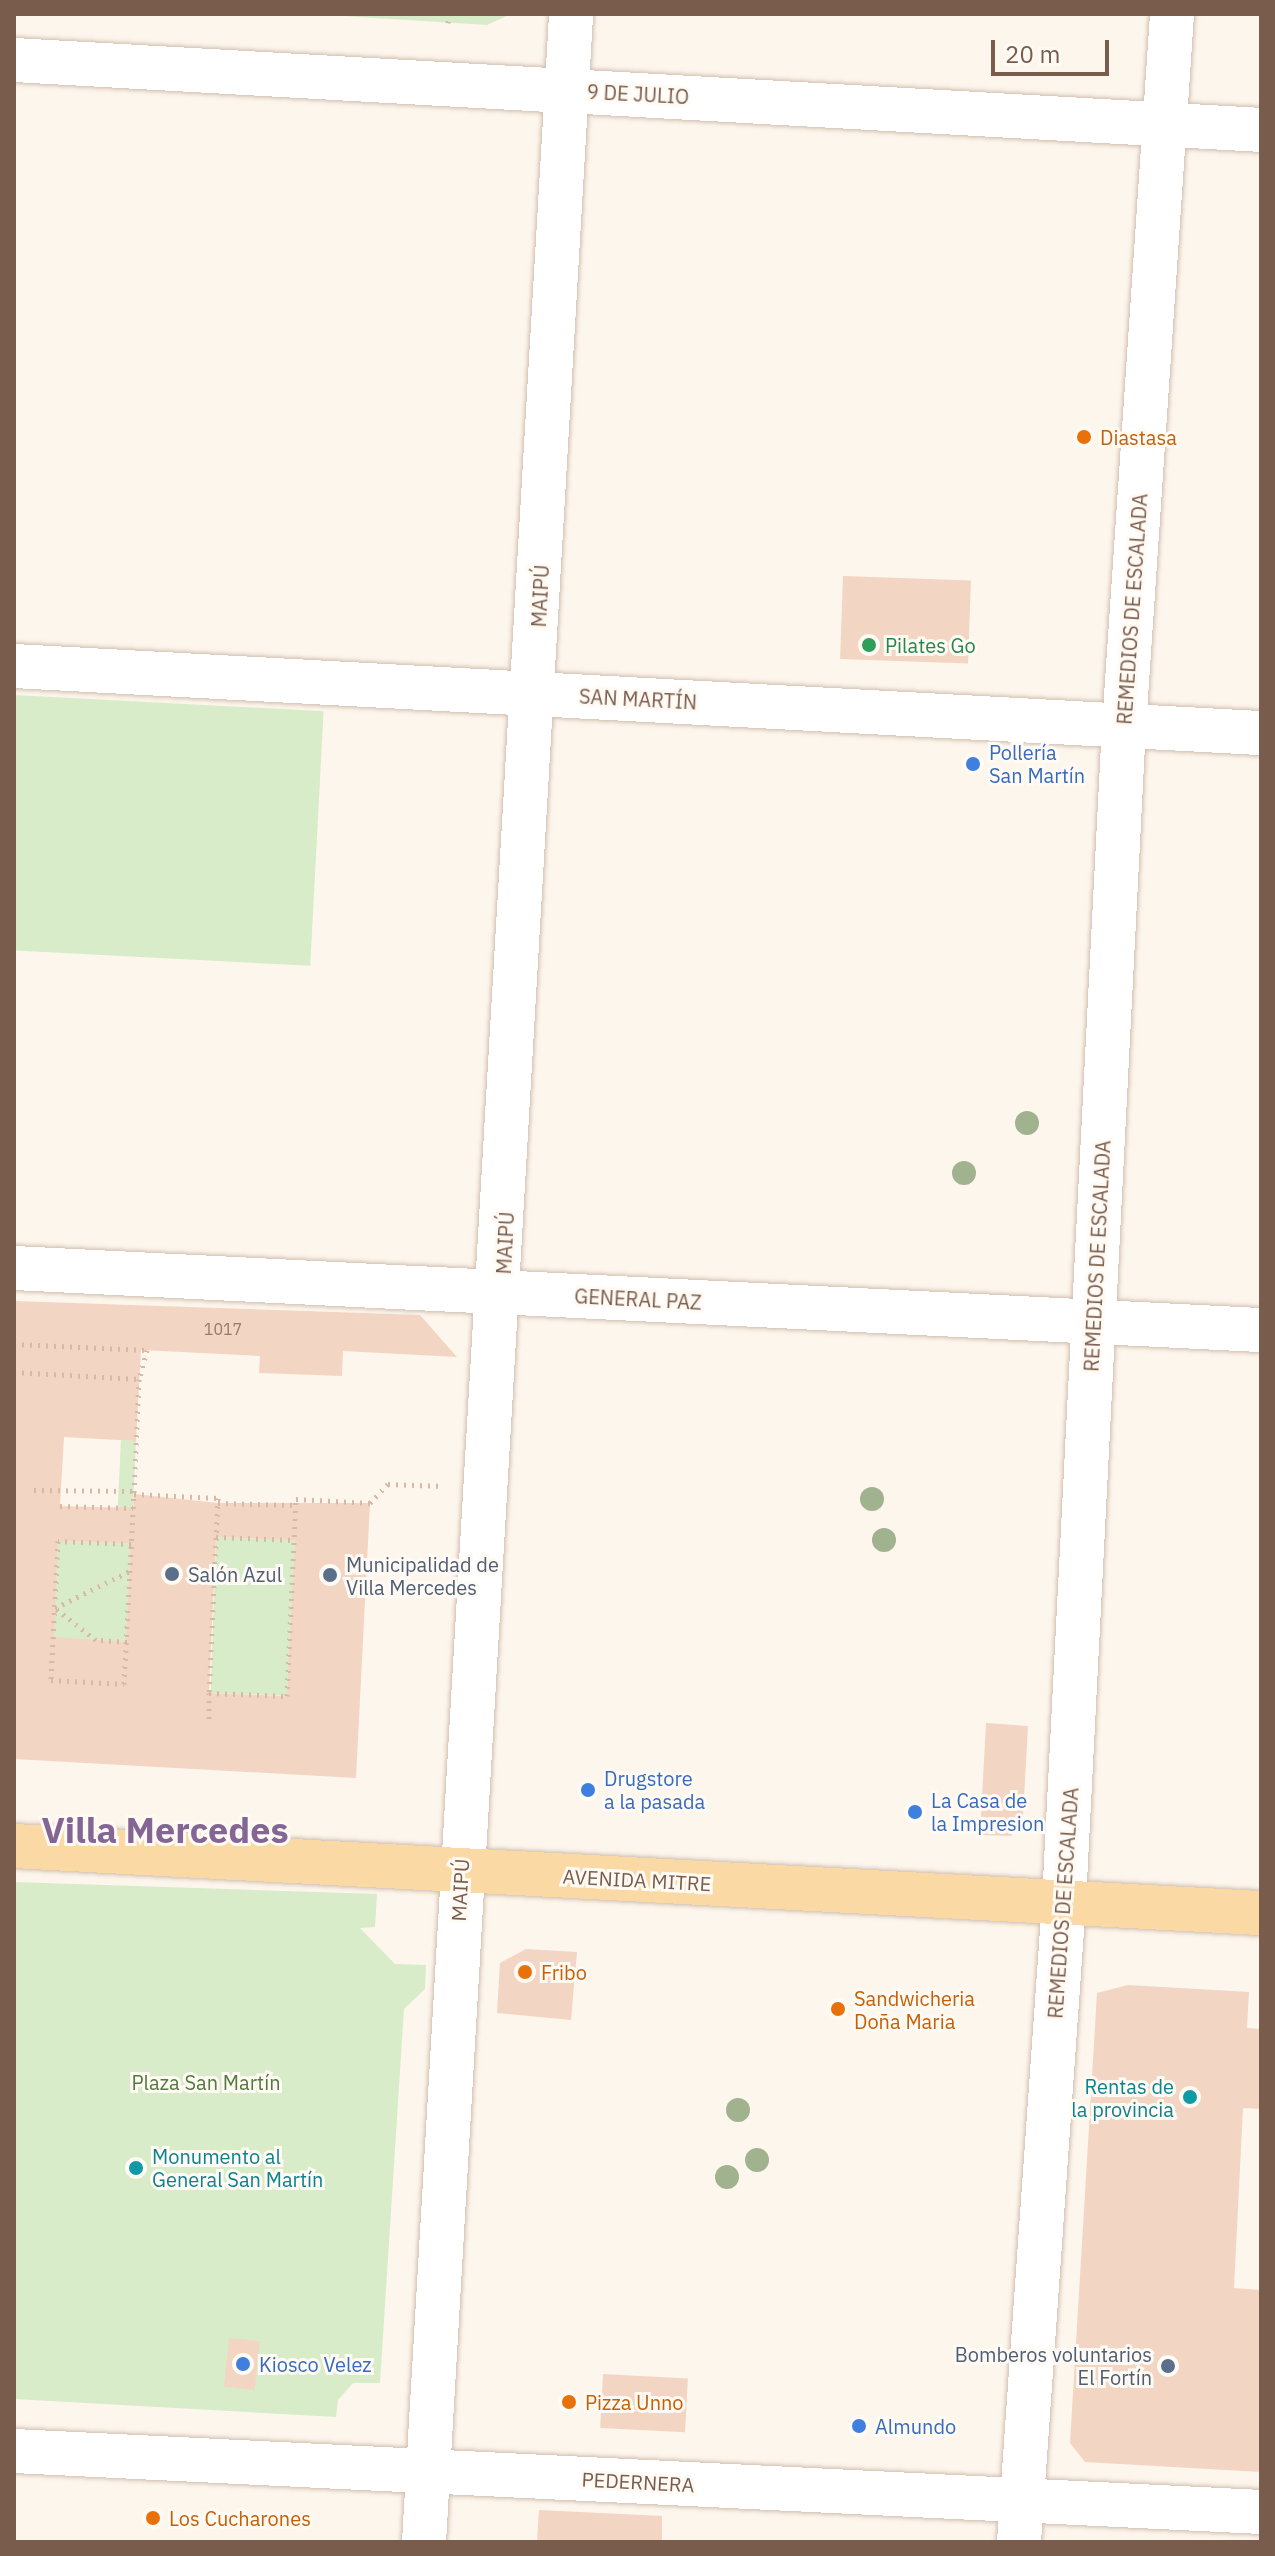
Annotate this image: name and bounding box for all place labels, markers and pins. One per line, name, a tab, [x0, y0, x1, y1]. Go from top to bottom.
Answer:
place label: Diastasa	[1100, 425, 1177, 449]
marker: Diastasa	[1075, 428, 1093, 446]
place label: Pilates Go	[885, 633, 976, 657]
marker: Pilates Go	[860, 636, 878, 654]
place label: Pollería San Martín	[989, 740, 1085, 787]
marker: Pollería San Martín	[964, 755, 982, 773]
place label: Municipalidad de Villa Mercedes	[346, 1552, 499, 1599]
place label: Salón Azul	[188, 1562, 282, 1586]
marker: Salón Azul	[163, 1565, 181, 1583]
marker: Municipalidad de Villa Mercedes	[321, 1566, 339, 1584]
place label: Drugstore a la pasada	[604, 1766, 705, 1813]
marker: Drugstore a la pasada	[579, 1781, 597, 1799]
place label: La Casa de la Impresion	[931, 1788, 1044, 1835]
marker: La Casa de la Impresion	[906, 1803, 924, 1821]
place label: Fribo	[541, 1960, 587, 1984]
marker: Fribo	[516, 1963, 534, 1981]
place label: Sandwicheria Doña Maria	[854, 1986, 975, 2033]
marker: Sandwicheria Doña Maria	[829, 2000, 847, 2018]
place label: Rentas de la provincia	[1071, 2074, 1174, 2121]
marker: Rentas de la provincia	[1181, 2088, 1199, 2106]
place label: Monumento al General San Martín	[152, 2144, 323, 2191]
marker: Monumento al General San Martín	[127, 2159, 145, 2177]
place label: Bomberos voluntarios El Fortín	[955, 2342, 1152, 2389]
place label: Kiosco Velez	[259, 2352, 372, 2376]
marker: Kiosco Velez	[234, 2355, 252, 2373]
marker: Bomberos voluntarios El Fortín	[1159, 2357, 1177, 2375]
place label: Pizza Unno	[585, 2390, 684, 2414]
marker: Pizza Unno	[560, 2393, 578, 2411]
place label: Almundo	[875, 2414, 956, 2438]
marker: Almundo	[850, 2417, 868, 2435]
place label: Los Cucharones	[169, 2506, 311, 2530]
marker: Los Cucharones	[144, 2509, 162, 2527]

